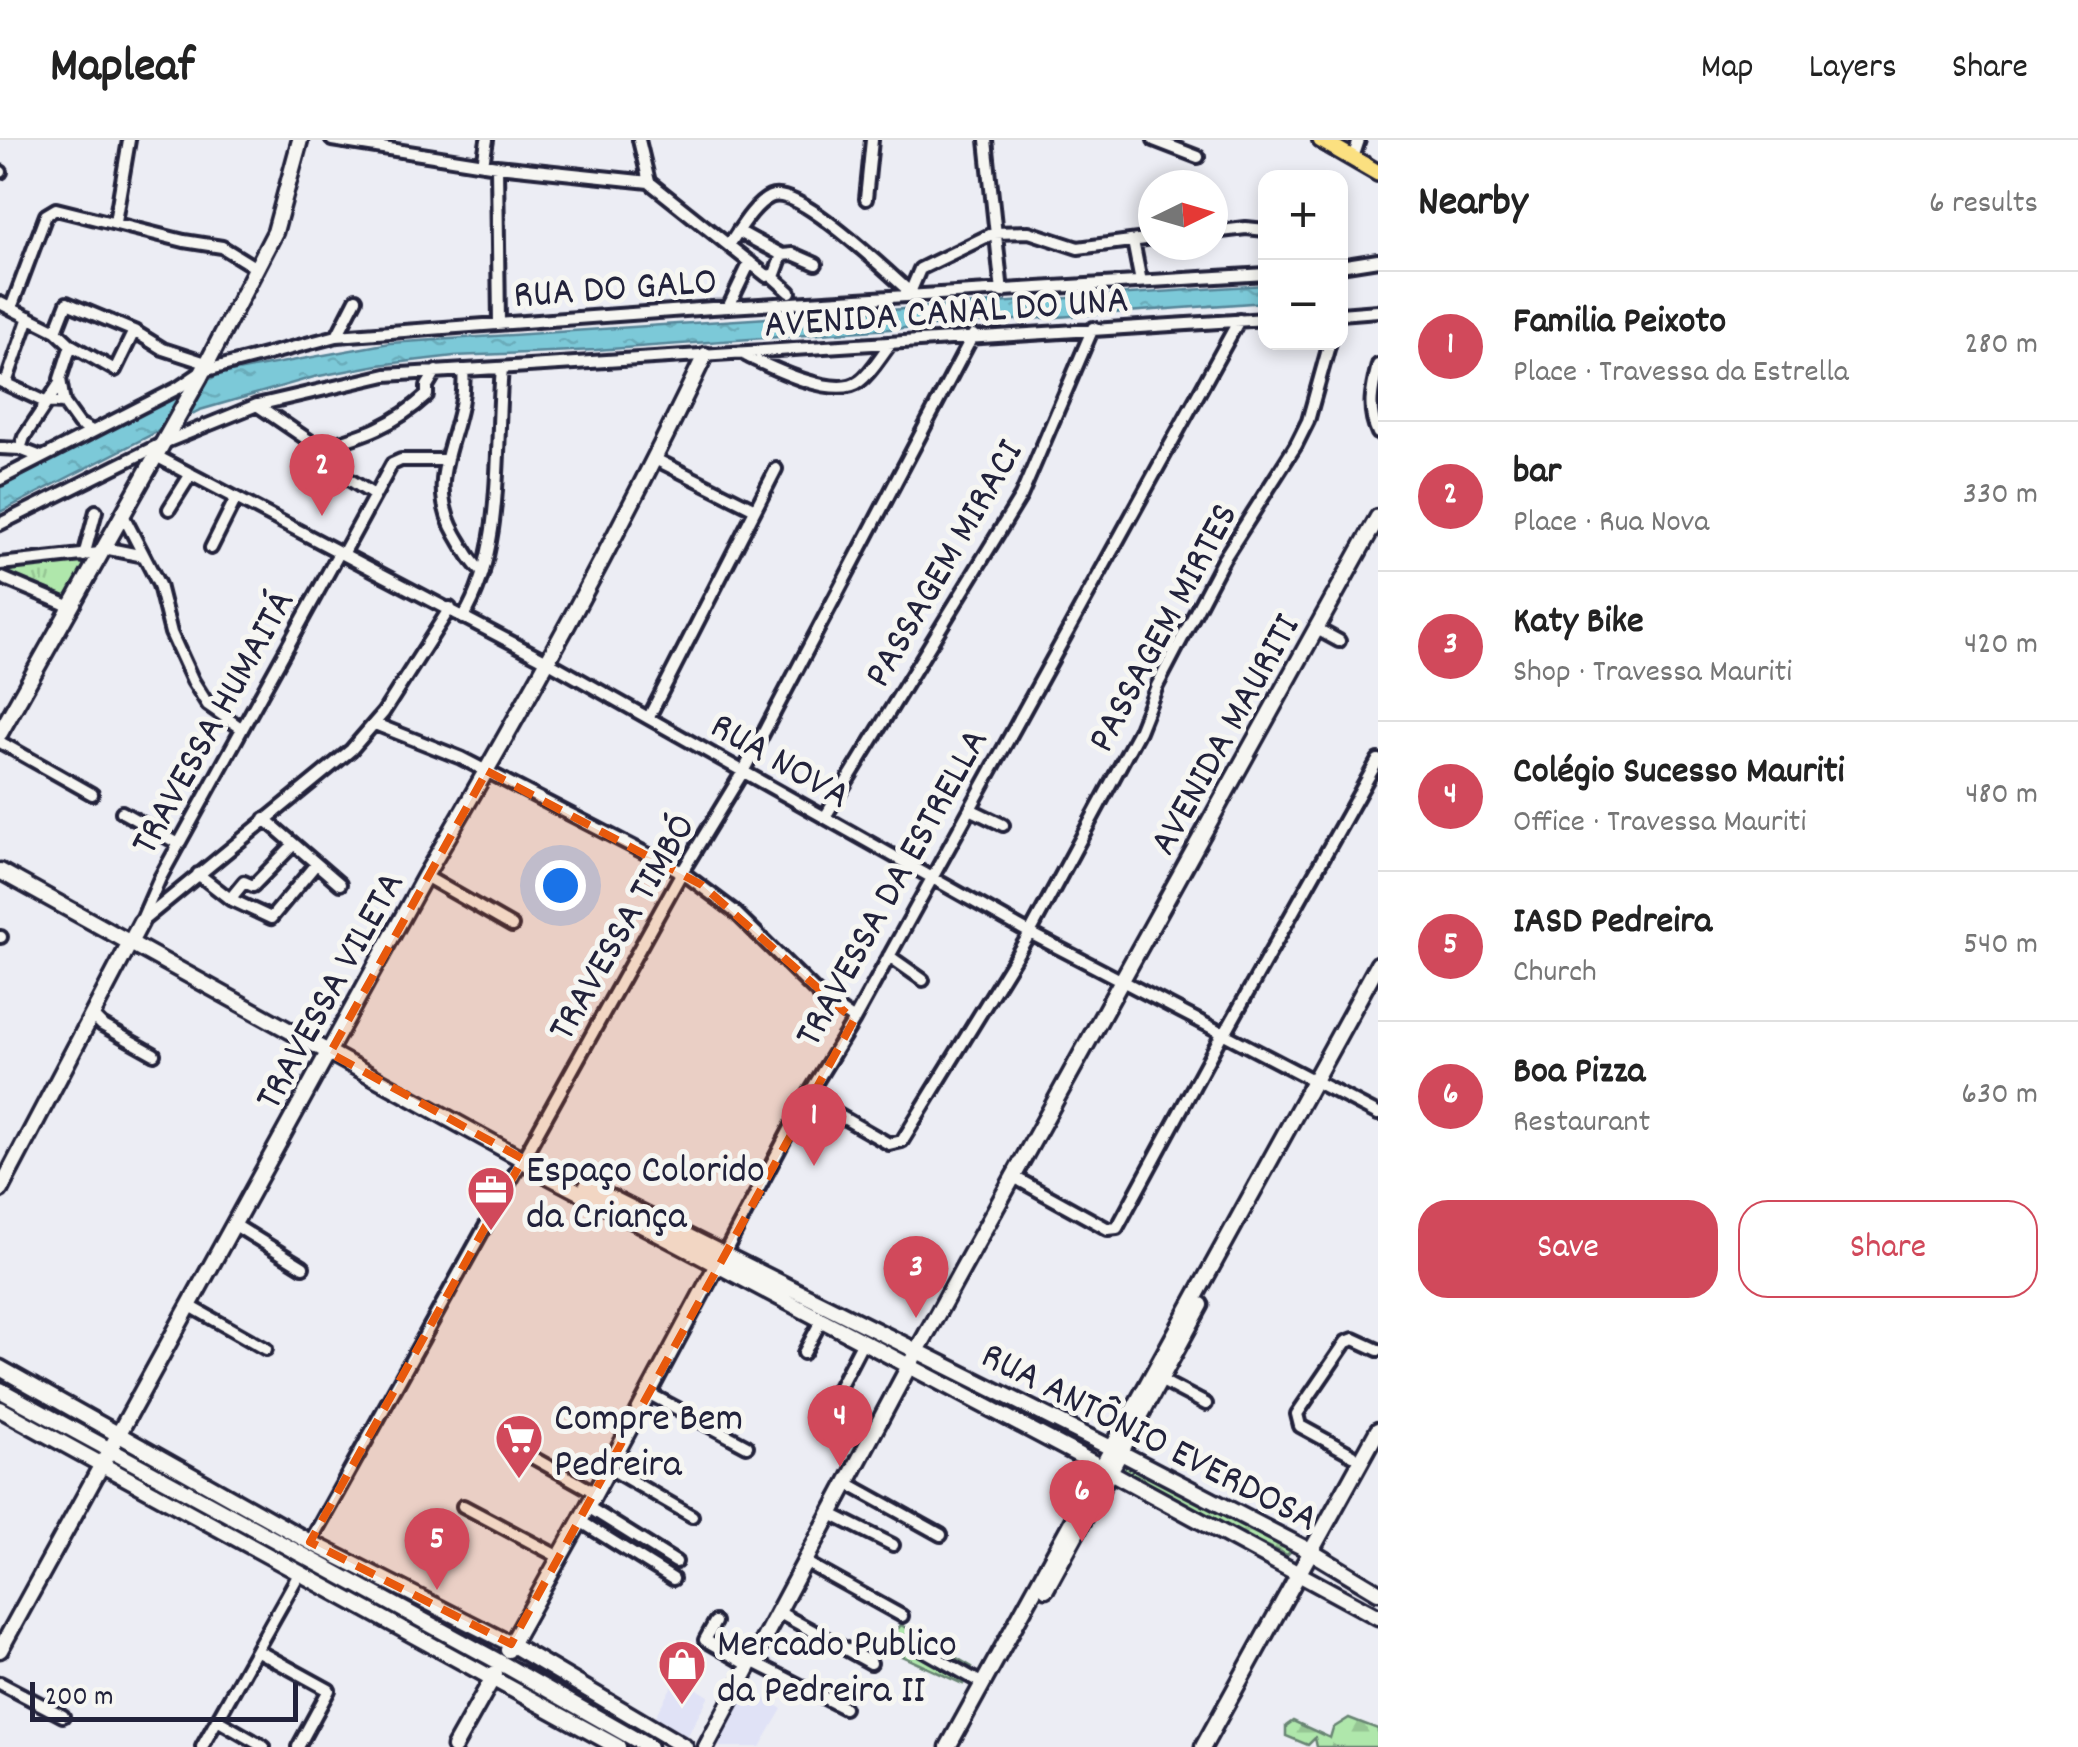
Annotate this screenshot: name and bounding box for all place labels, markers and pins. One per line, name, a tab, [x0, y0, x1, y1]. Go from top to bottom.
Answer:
pin: 2	[290, 434, 354, 516]
pin: 1	[782, 1084, 846, 1166]
place label: Espaço Colorido da Criança	[526, 1145, 765, 1248]
office icon: Espaço Colorido da Criança	[465, 1164, 517, 1232]
pin: 3	[884, 1236, 948, 1318]
pin: 4	[808, 1384, 872, 1467]
place label: Compre Bem Pedreira	[554, 1393, 743, 1496]
supermarket icon: Compre Bem Pedreira	[493, 1412, 545, 1480]
pin: 6	[1050, 1460, 1114, 1542]
pin: 5	[404, 1508, 470, 1590]
place label: Mercado Publico da Pedreira II	[717, 1619, 957, 1722]
shop icon: Mercado Publico da Pedreira II	[656, 1638, 708, 1706]

